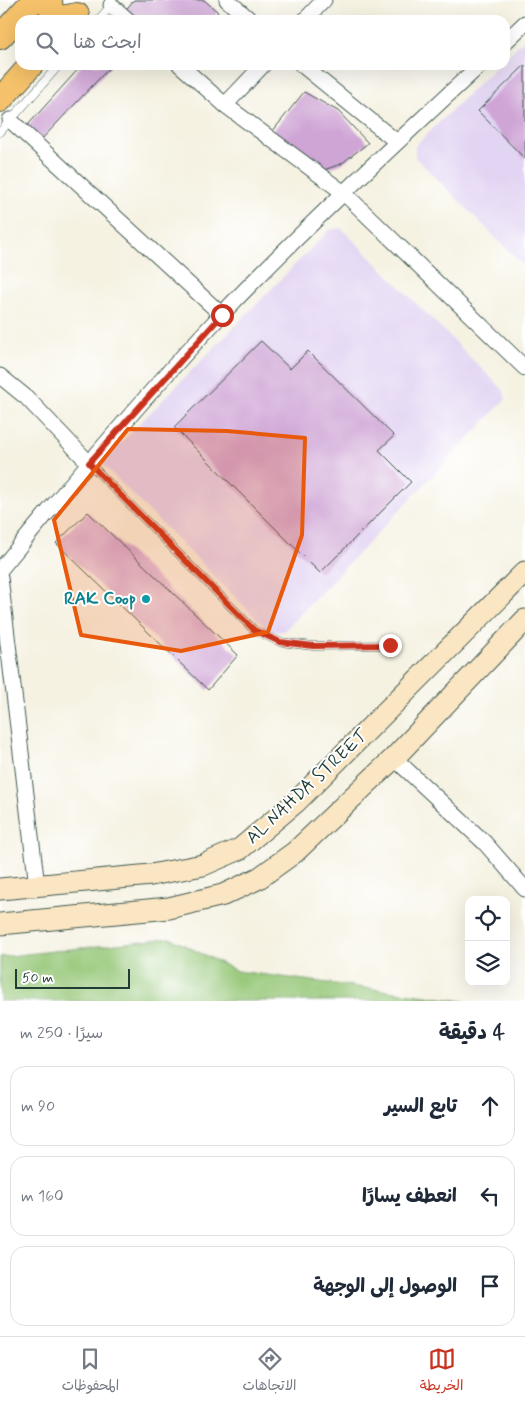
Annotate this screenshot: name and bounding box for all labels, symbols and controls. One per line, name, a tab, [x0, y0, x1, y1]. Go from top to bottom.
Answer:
search box	[15, 15, 510, 70]
icon: search	[33, 29, 61, 57]
text: ابحث هنا	[73, 30, 142, 55]
route start	[211, 304, 234, 327]
place label: RAK Coop	[64, 587, 136, 611]
marker: RAK Coop	[140, 593, 152, 605]
route end	[379, 634, 402, 657]
street label: AL NAHDA STREET	[241, 724, 374, 850]
map controls	[465, 896, 510, 986]
button: locate	[465, 896, 510, 941]
button: layers	[465, 941, 510, 986]
scale bar	[15, 966, 130, 989]
text: 50 m	[22, 969, 53, 987]
text: 4 دقيقة	[439, 1019, 505, 1047]
text: سيرًا · 250 m	[20, 1023, 103, 1044]
icon: ahead	[476, 1092, 504, 1120]
text: تابع السير	[384, 1094, 457, 1119]
text: 90 m	[21, 1096, 55, 1117]
icon: left	[476, 1182, 504, 1210]
text: انعطف يسارًا	[362, 1184, 457, 1209]
text: 160 m	[21, 1186, 64, 1207]
icon: arrive	[476, 1272, 504, 1300]
text: الوصول إلى الوجهة	[313, 1274, 457, 1299]
tab: المحفوظات	[62, 1345, 119, 1398]
tab: الاتجاهات	[242, 1345, 297, 1398]
tab: الخريطة	[420, 1345, 463, 1398]

